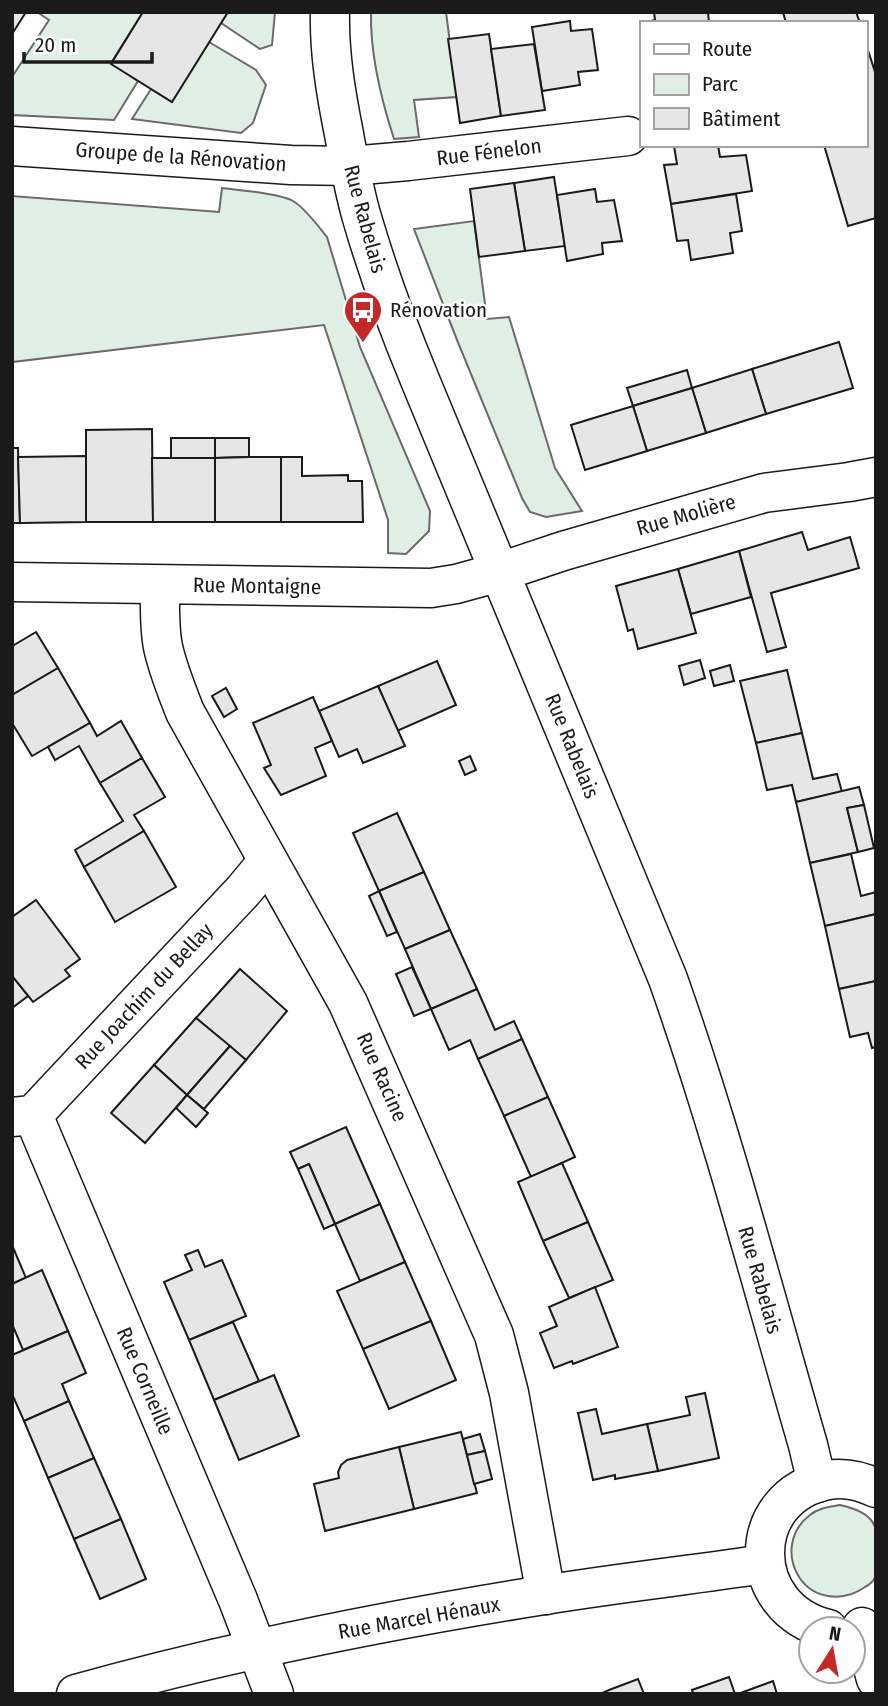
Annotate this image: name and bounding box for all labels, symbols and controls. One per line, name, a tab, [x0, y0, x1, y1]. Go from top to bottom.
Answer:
scale bar	[24, 21, 152, 65]
legend	[640, 21, 867, 147]
text: 20 m	[35, 32, 76, 58]
text: Route	[702, 36, 752, 62]
text: Parc	[702, 71, 738, 97]
text: Bâtiment	[702, 106, 781, 132]
street label: Rue Fénelon	[435, 133, 543, 171]
street label: Groupe de la Rénovation	[75, 137, 287, 177]
street label: Rue Rabelais	[338, 162, 392, 276]
bus stop icon: Rénovation	[342, 289, 384, 344]
place label: Rénovation	[390, 297, 487, 323]
street label: Rue Molière	[633, 488, 739, 542]
street label: Rue Montaigne	[193, 572, 321, 600]
street label: Rue Rabelais	[539, 690, 605, 802]
street label: Rue Joachim du Bellay	[70, 917, 219, 1074]
street label: Rue Racine	[351, 1028, 413, 1126]
street label: Rue Rabelais	[732, 1223, 788, 1337]
street label: Rue Corneille	[111, 1323, 179, 1439]
street label: Rue Marcel Hénaux	[336, 1591, 503, 1645]
north arrow	[797, 1615, 867, 1685]
text: N	[827, 1621, 843, 1646]

